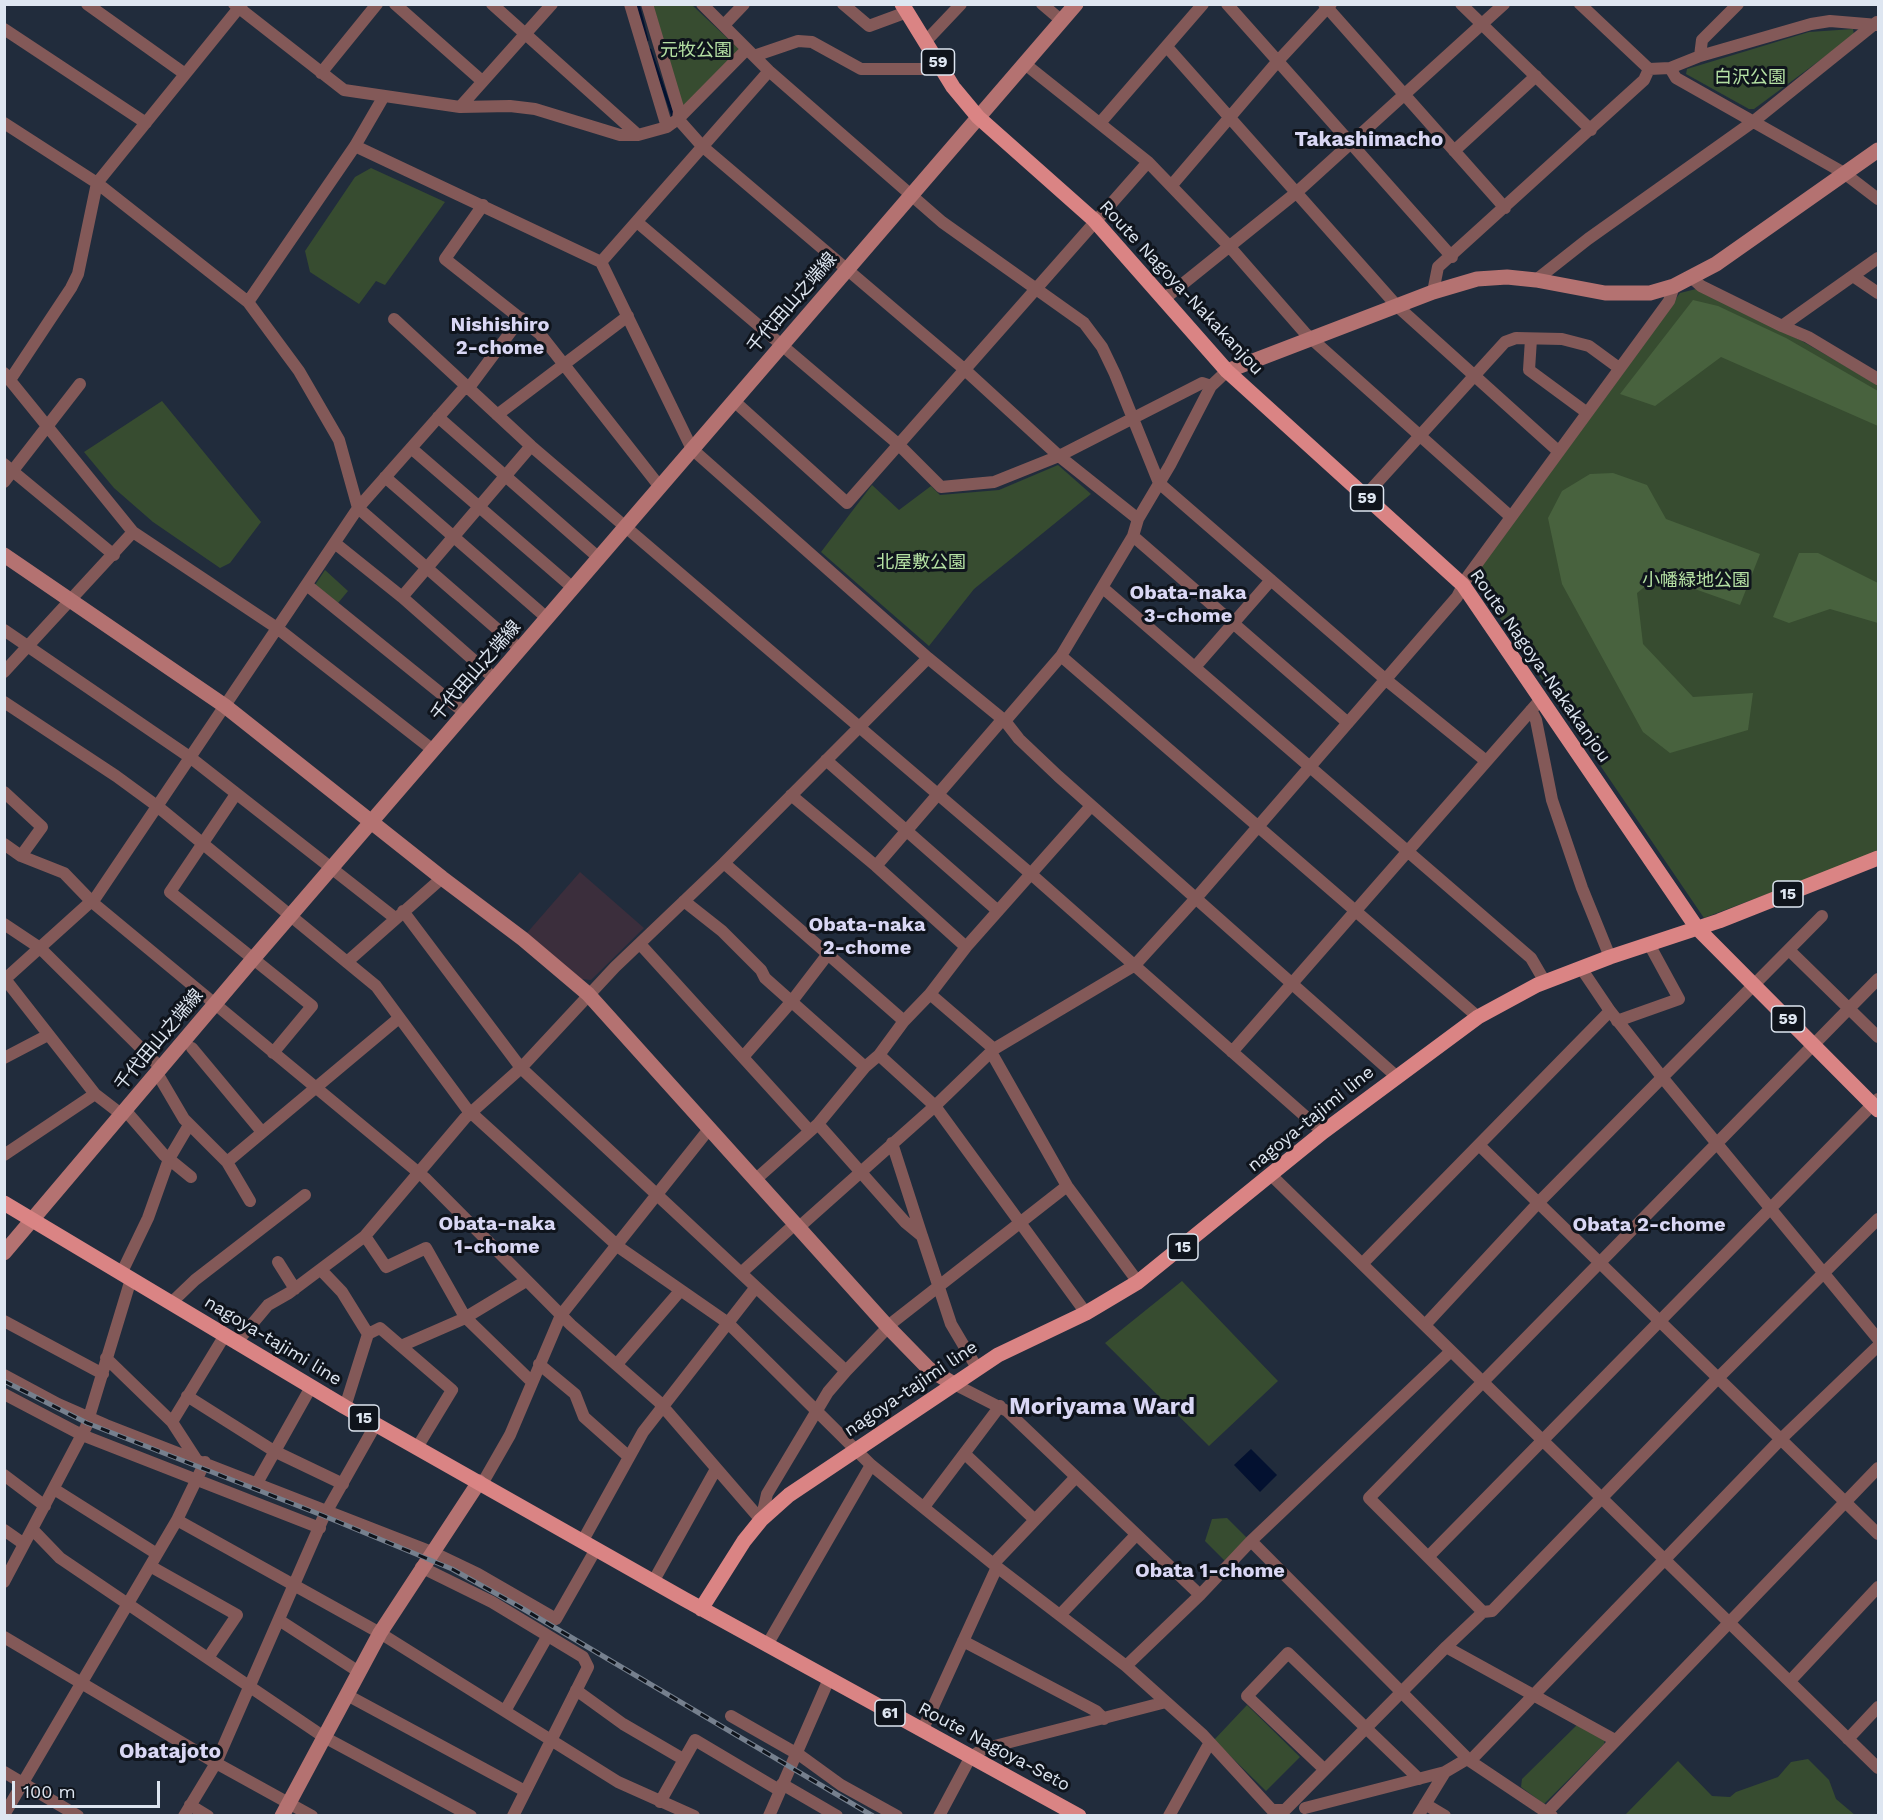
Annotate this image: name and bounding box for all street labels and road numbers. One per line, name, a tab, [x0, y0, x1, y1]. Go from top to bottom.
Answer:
road number: 59	[922, 49, 954, 75]
street label: Route Nagoya-Nakakanjou	[1094, 196, 1268, 380]
street label: 千代田山之端線	[743, 248, 841, 358]
road number: 59	[1350, 485, 1384, 511]
street label: Route Nagoya-Nakakanjou	[1465, 565, 1615, 767]
street label: 千代田山之端線	[427, 616, 525, 726]
road number: 15	[1773, 881, 1803, 907]
street label: 千代田山之端線	[110, 985, 208, 1095]
road number: 59	[1772, 1006, 1804, 1032]
street label: nagoya-tajimi line	[1243, 1061, 1379, 1177]
road number: 15	[1168, 1234, 1198, 1260]
street label: nagoya-tajimi line	[200, 1291, 346, 1391]
street label: nagoya-tajimi line	[840, 1336, 982, 1442]
road number: 15	[349, 1405, 379, 1431]
street label: Route Nagoya-Seto	[914, 1698, 1074, 1796]
road number: 61	[875, 1700, 905, 1726]

